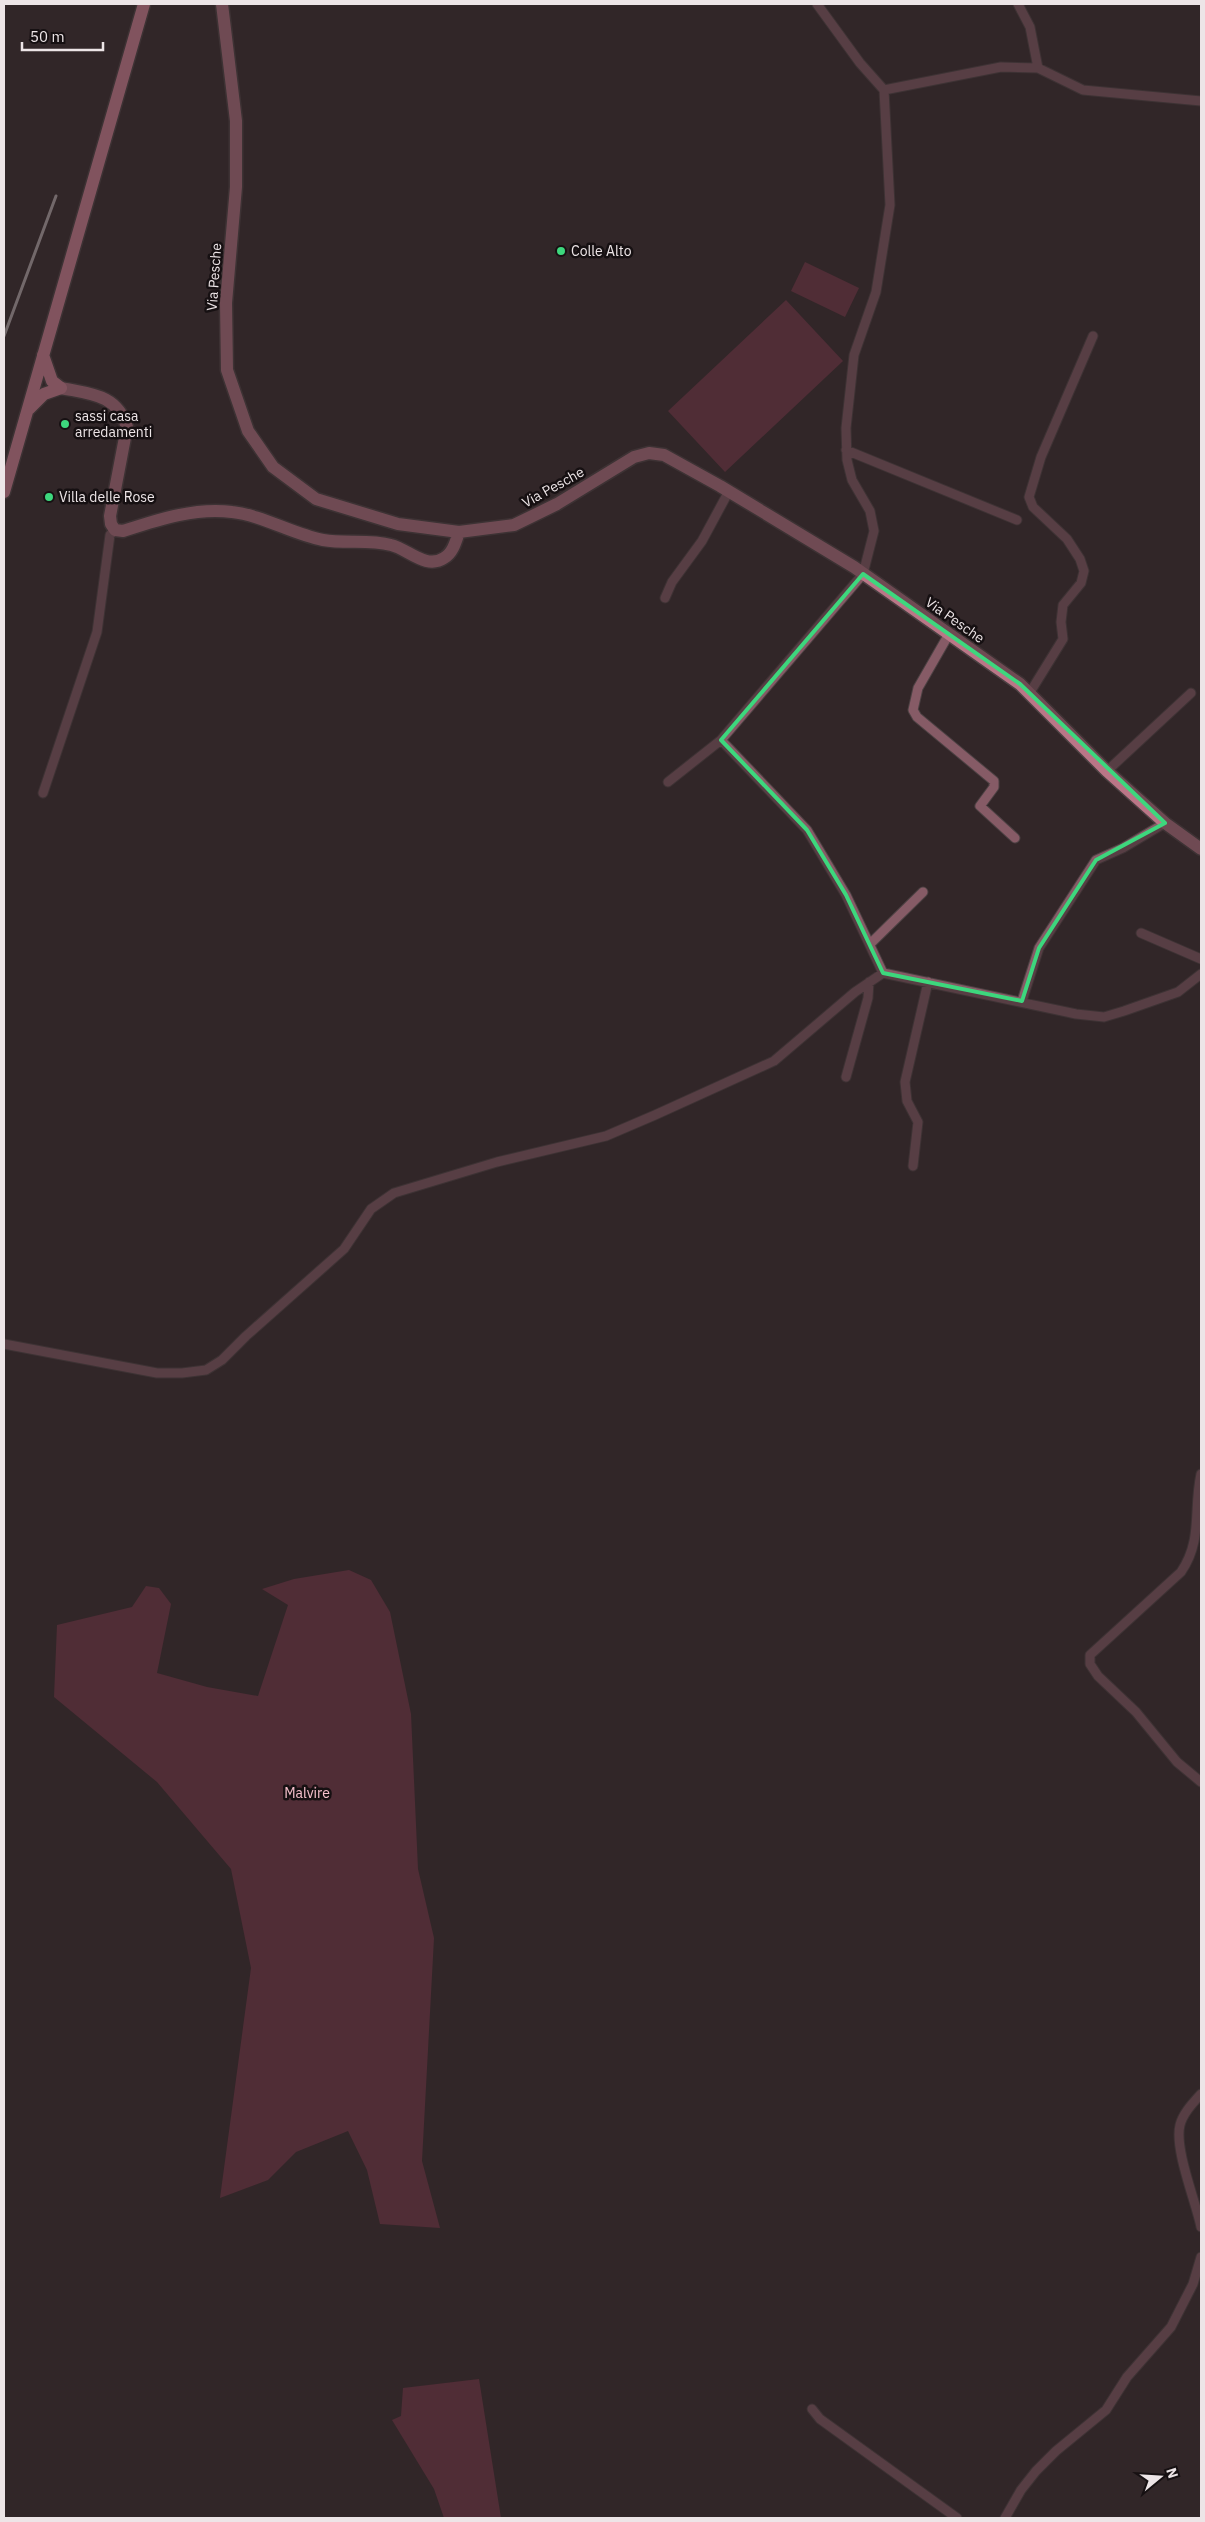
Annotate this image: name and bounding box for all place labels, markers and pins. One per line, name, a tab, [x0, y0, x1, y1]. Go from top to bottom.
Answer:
place label: Colle Alto	[571, 242, 632, 260]
marker: Colle Alto	[555, 245, 567, 257]
place label: sassi casa arredamenti	[75, 407, 152, 441]
marker: sassi casa arredamenti	[59, 418, 71, 430]
place label: Villa delle Rose	[59, 488, 155, 506]
marker: Villa delle Rose	[43, 491, 55, 503]

